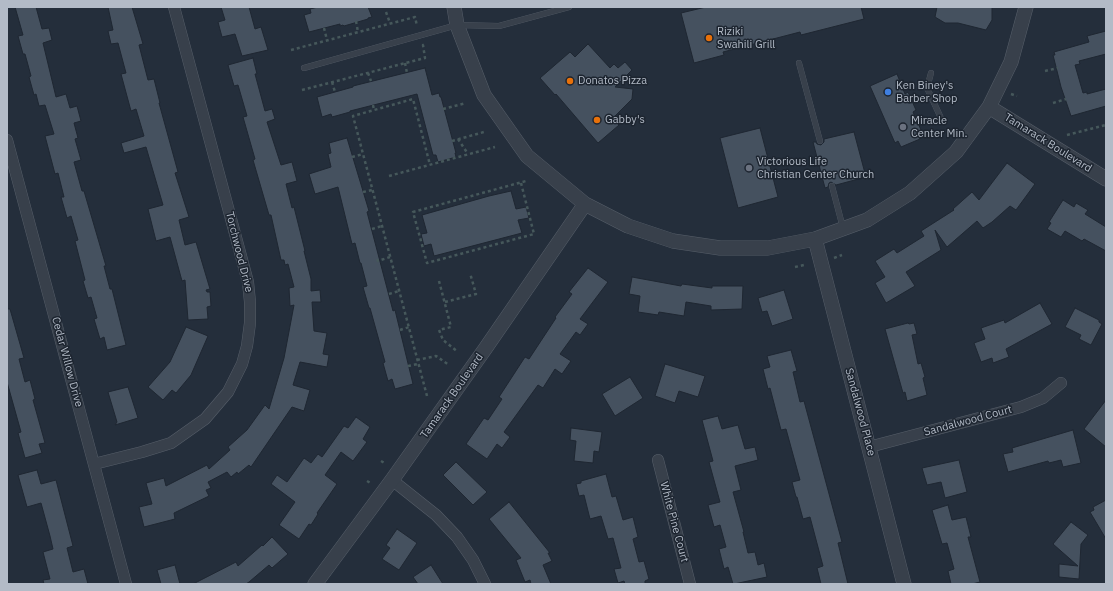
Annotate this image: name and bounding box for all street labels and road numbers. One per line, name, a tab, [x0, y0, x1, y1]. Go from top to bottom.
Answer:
street label: Tamarack Boulevard	[1002, 111, 1094, 175]
street label: Torchwood Drive	[223, 210, 255, 294]
street label: Cedar Willow Drive	[49, 315, 85, 409]
street label: Tamarack Boulevard	[418, 351, 486, 441]
street label: Sandalwood Place	[842, 367, 878, 457]
street label: Sandalwood Court	[923, 403, 1013, 439]
street label: White Pine Court	[657, 480, 691, 564]

